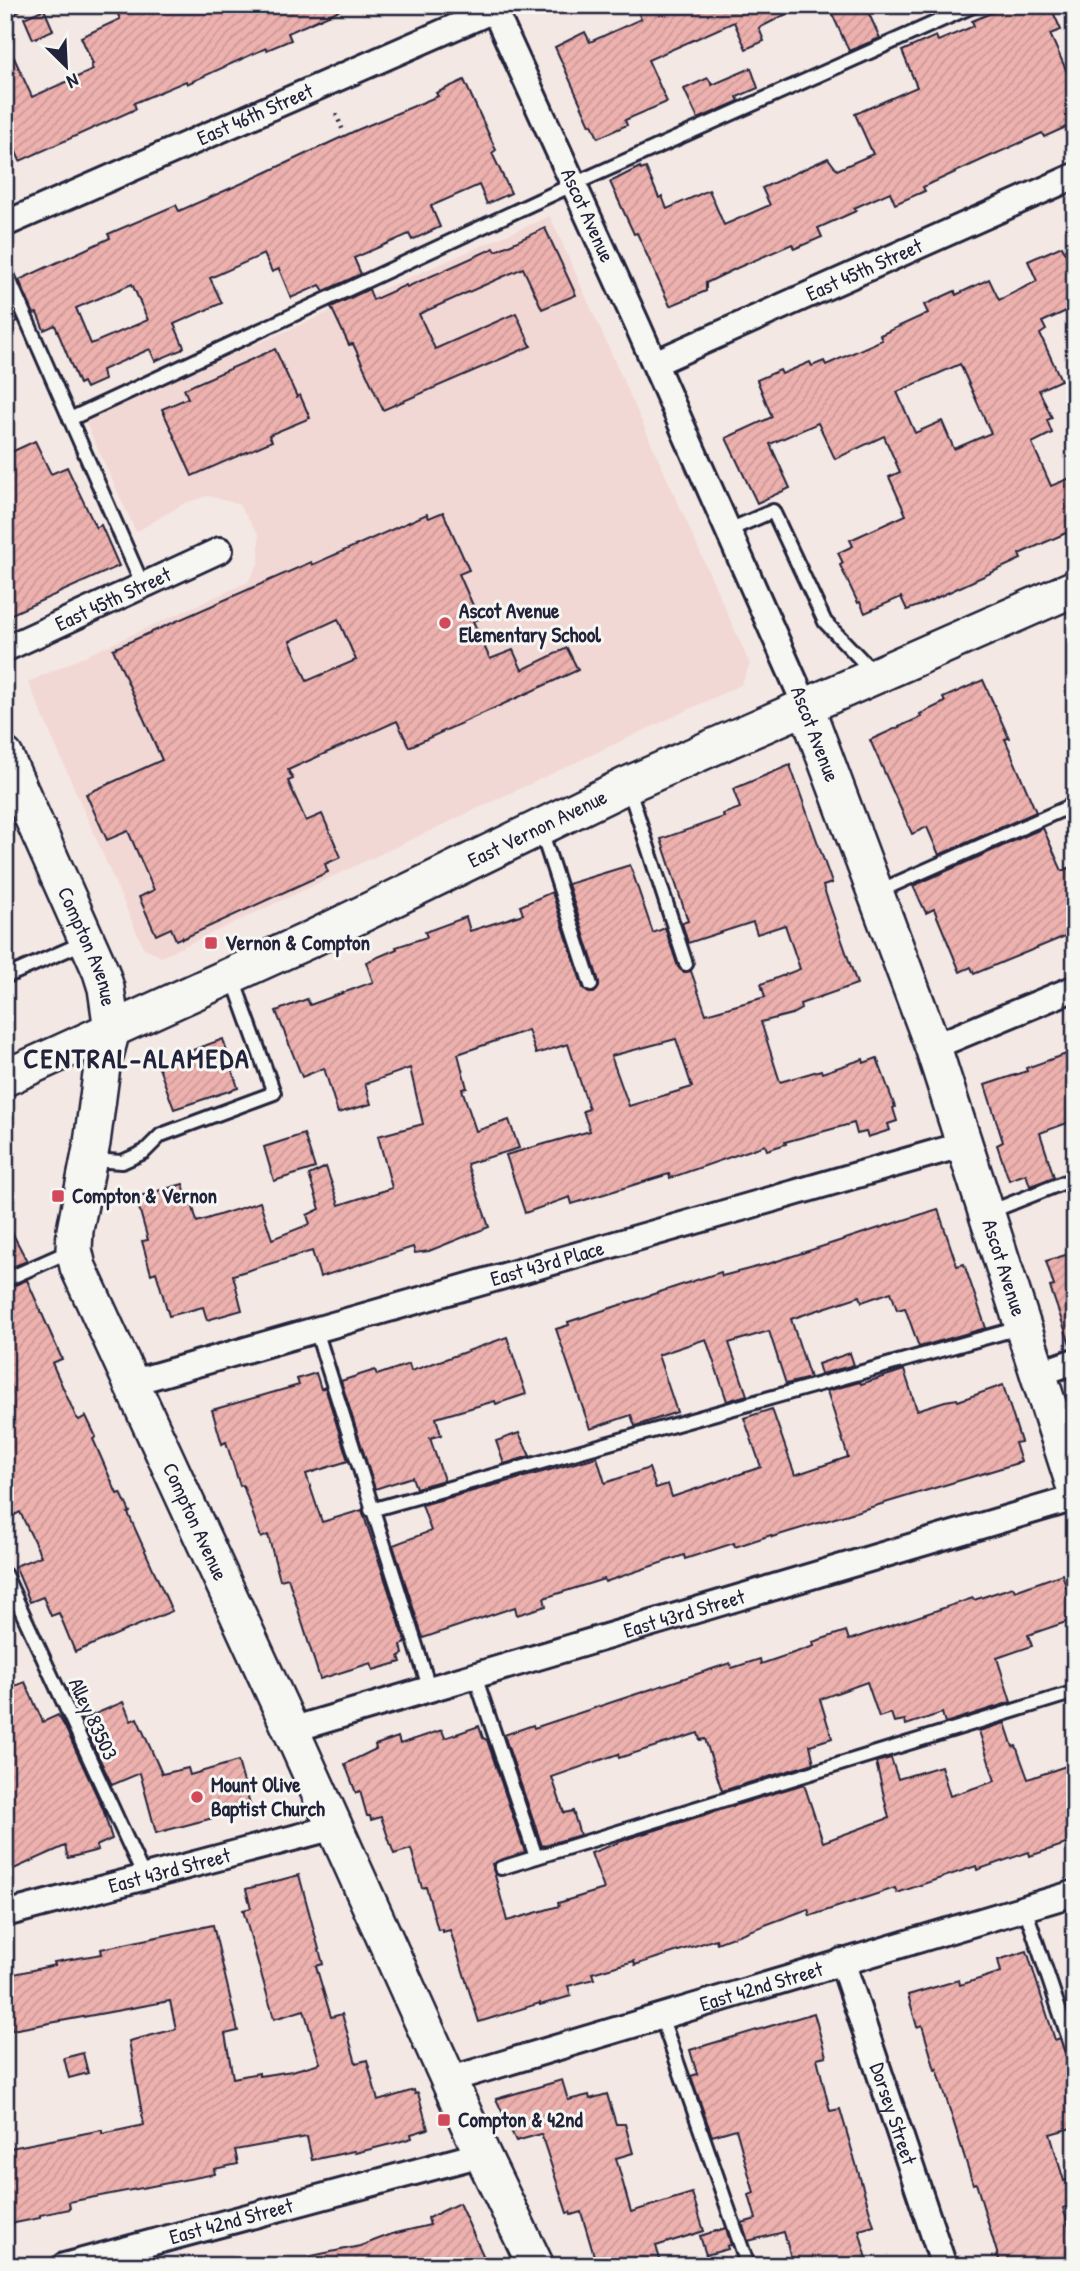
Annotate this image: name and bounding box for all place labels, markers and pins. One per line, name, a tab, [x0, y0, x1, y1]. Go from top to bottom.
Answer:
place label: Ascot Avenue Elementary School	[459, 596, 601, 650]
marker: Ascot Avenue Elementary School	[437, 615, 453, 631]
place label: Vernon & Compton	[225, 928, 370, 958]
marker: Vernon & Compton	[203, 935, 219, 951]
place label: Compton & Vernon	[72, 1181, 217, 1211]
marker: Compton & Vernon	[50, 1188, 66, 1204]
place label: Mount Olive Baptist Church	[211, 1770, 325, 1824]
marker: Mount Olive Baptist Church	[189, 1789, 205, 1805]
place label: Compton & 42nd	[458, 2105, 583, 2135]
marker: Compton & 42nd	[436, 2112, 452, 2128]

